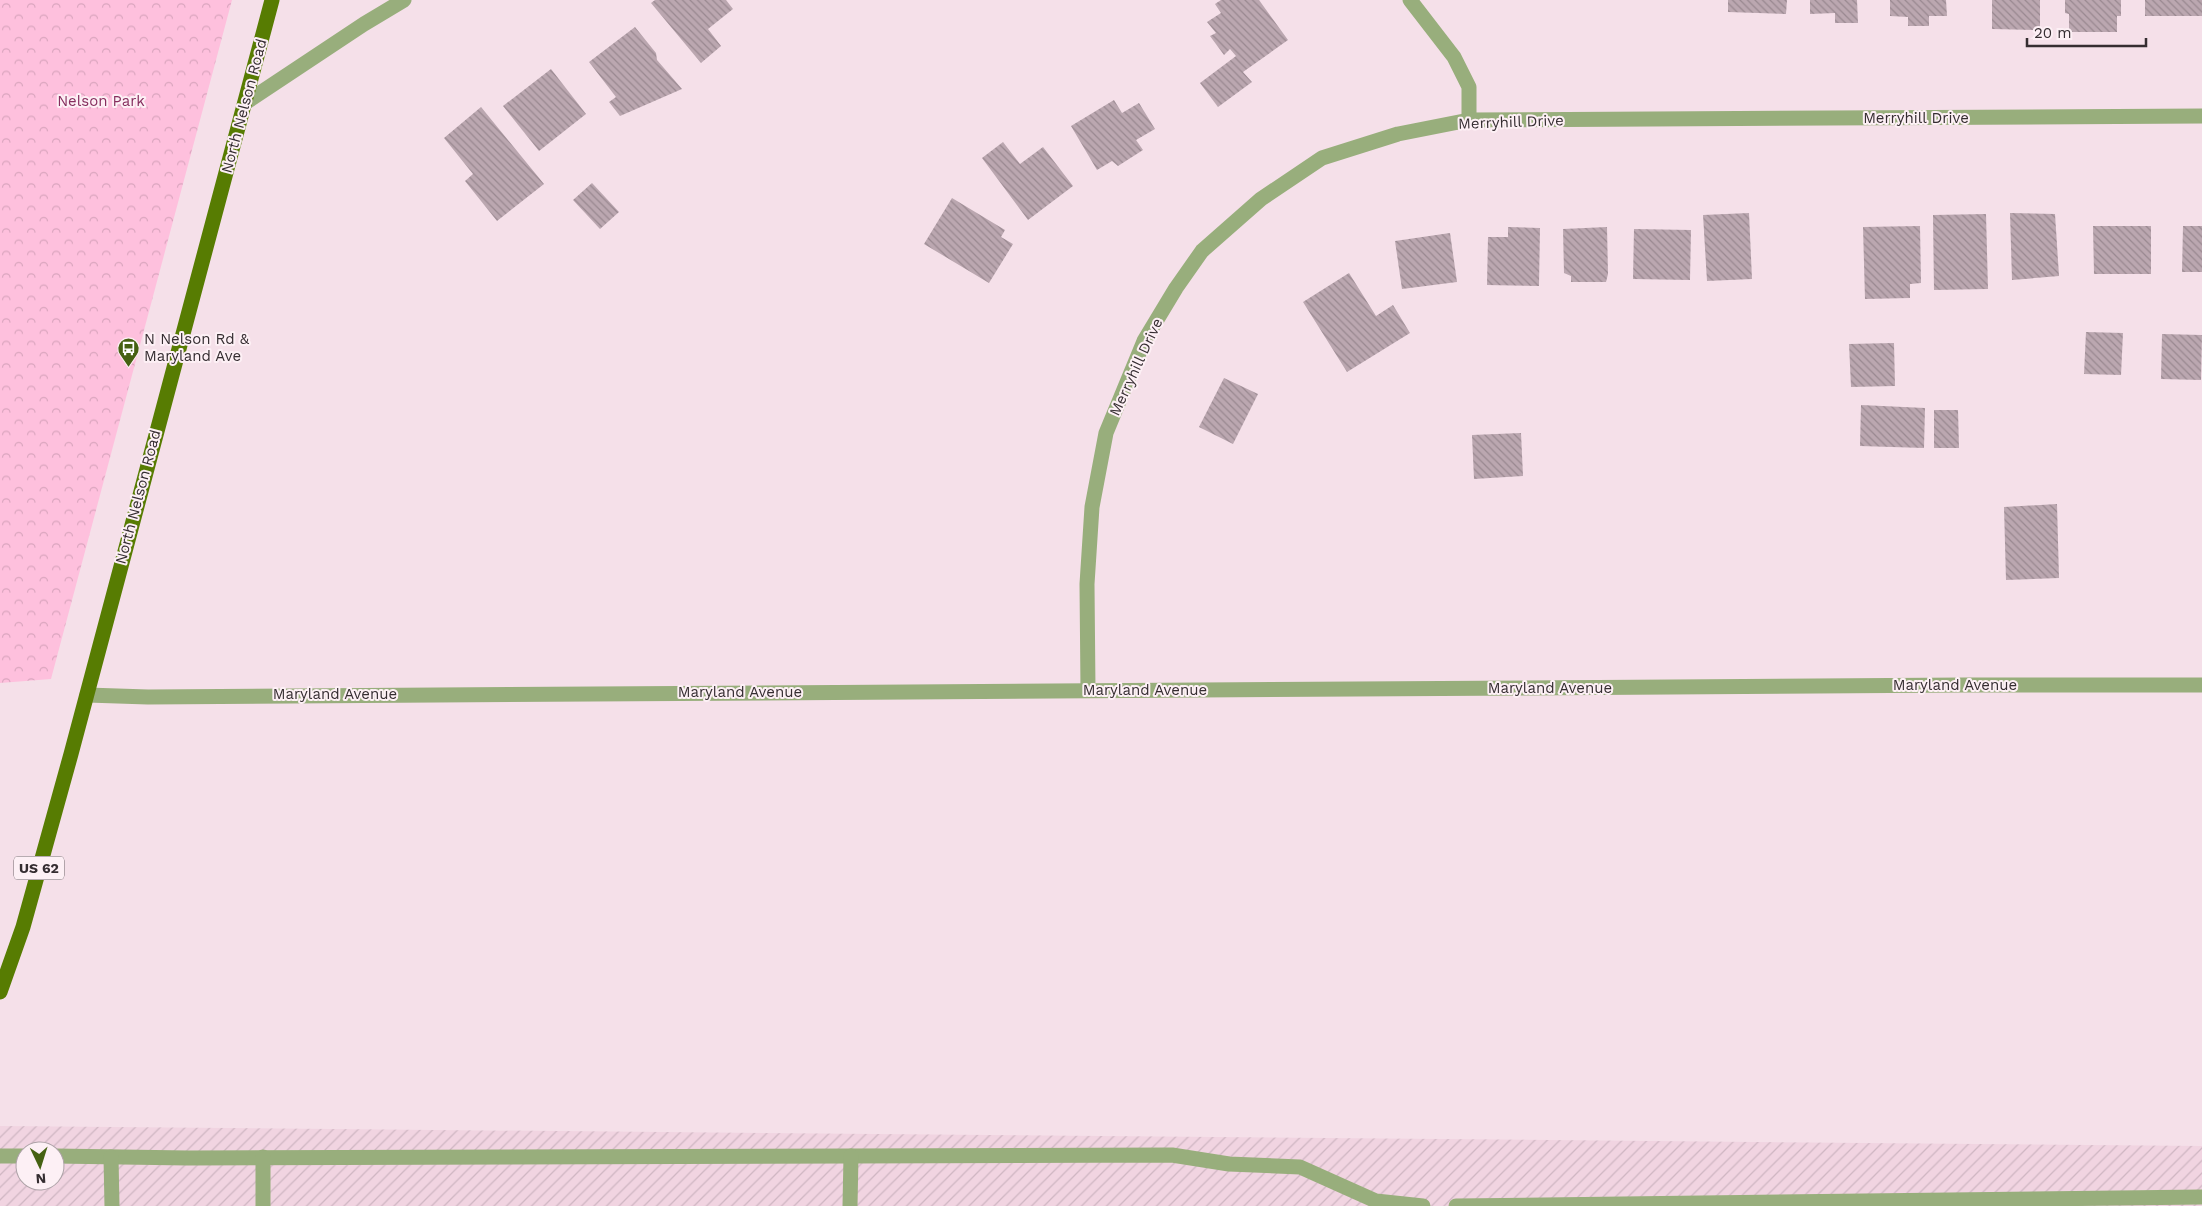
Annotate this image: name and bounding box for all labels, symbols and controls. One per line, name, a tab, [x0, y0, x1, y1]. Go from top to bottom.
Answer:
scale bar	[2027, 15, 2146, 47]
text: 20 m	[2034, 24, 2072, 42]
street label: North Nelson Road	[217, 37, 271, 175]
park label: Nelson Park	[57, 92, 145, 110]
street label: Merryhill Drive	[1863, 109, 1969, 127]
street label: Merryhill Drive	[1458, 111, 1564, 133]
street label: Merryhill Drive	[1106, 315, 1166, 419]
place label: N Nelson Rd & Maryland Ave	[144, 330, 250, 365]
bus stop icon: N Nelson Rd & Maryland Ave	[116, 336, 140, 367]
street label: North Nelson Road	[111, 428, 165, 566]
street label: Maryland Avenue	[1893, 676, 2017, 694]
street label: Maryland Avenue	[1488, 679, 1612, 697]
street label: Maryland Avenue	[1083, 681, 1207, 699]
street label: Maryland Avenue	[678, 683, 802, 701]
street label: Maryland Avenue	[273, 685, 397, 703]
road number: US 62	[14, 856, 64, 880]
north arrow	[15, 1141, 65, 1191]
text: N	[35, 1171, 47, 1187]

